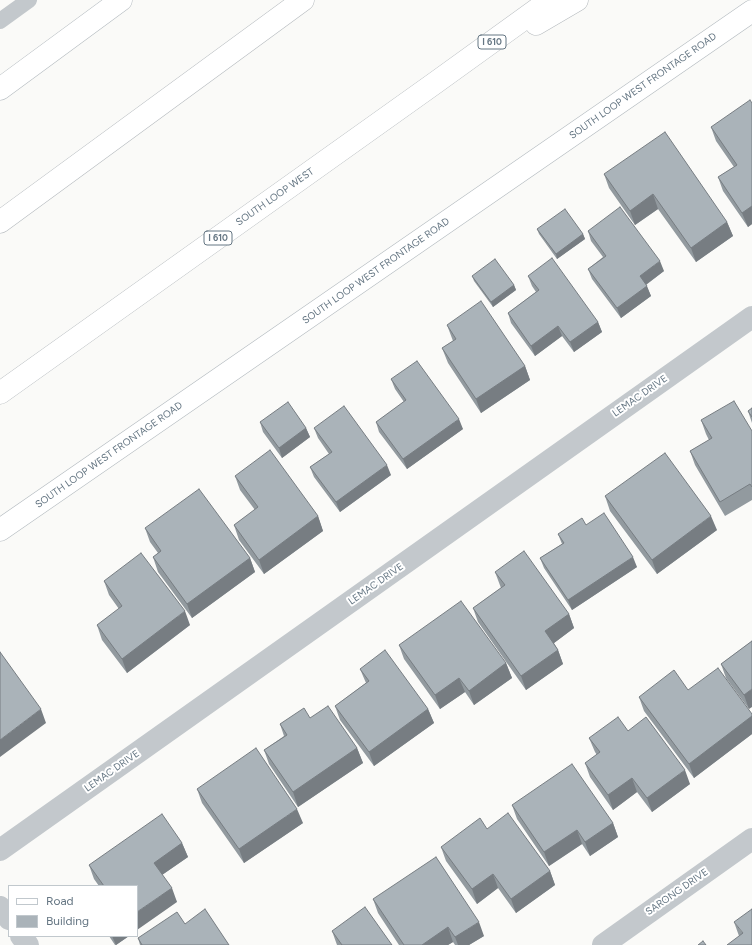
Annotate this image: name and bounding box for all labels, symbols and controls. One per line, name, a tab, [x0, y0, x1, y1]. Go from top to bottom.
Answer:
street label: SOUTH LOOP WEST FRONTAGE ROAD	[567, 30, 719, 142]
road number: I 610	[478, 35, 506, 49]
street label: SOUTH LOOP WEST	[234, 166, 316, 228]
street label: SOUTH LOOP WEST FRONTAGE ROAD	[300, 215, 452, 327]
road number: I 610	[204, 231, 232, 245]
street label: LEMAC DRIVE	[610, 373, 670, 419]
street label: SOUTH LOOP WEST FRONTAGE ROAD	[33, 399, 185, 511]
street label: LEMAC DRIVE	[346, 561, 406, 607]
street label: LEMAC DRIVE	[82, 748, 142, 794]
street label: SARONG DRIVE	[643, 866, 711, 918]
legend	[8, 885, 138, 937]
text: Road	[46, 894, 74, 908]
text: Building	[46, 914, 89, 928]

